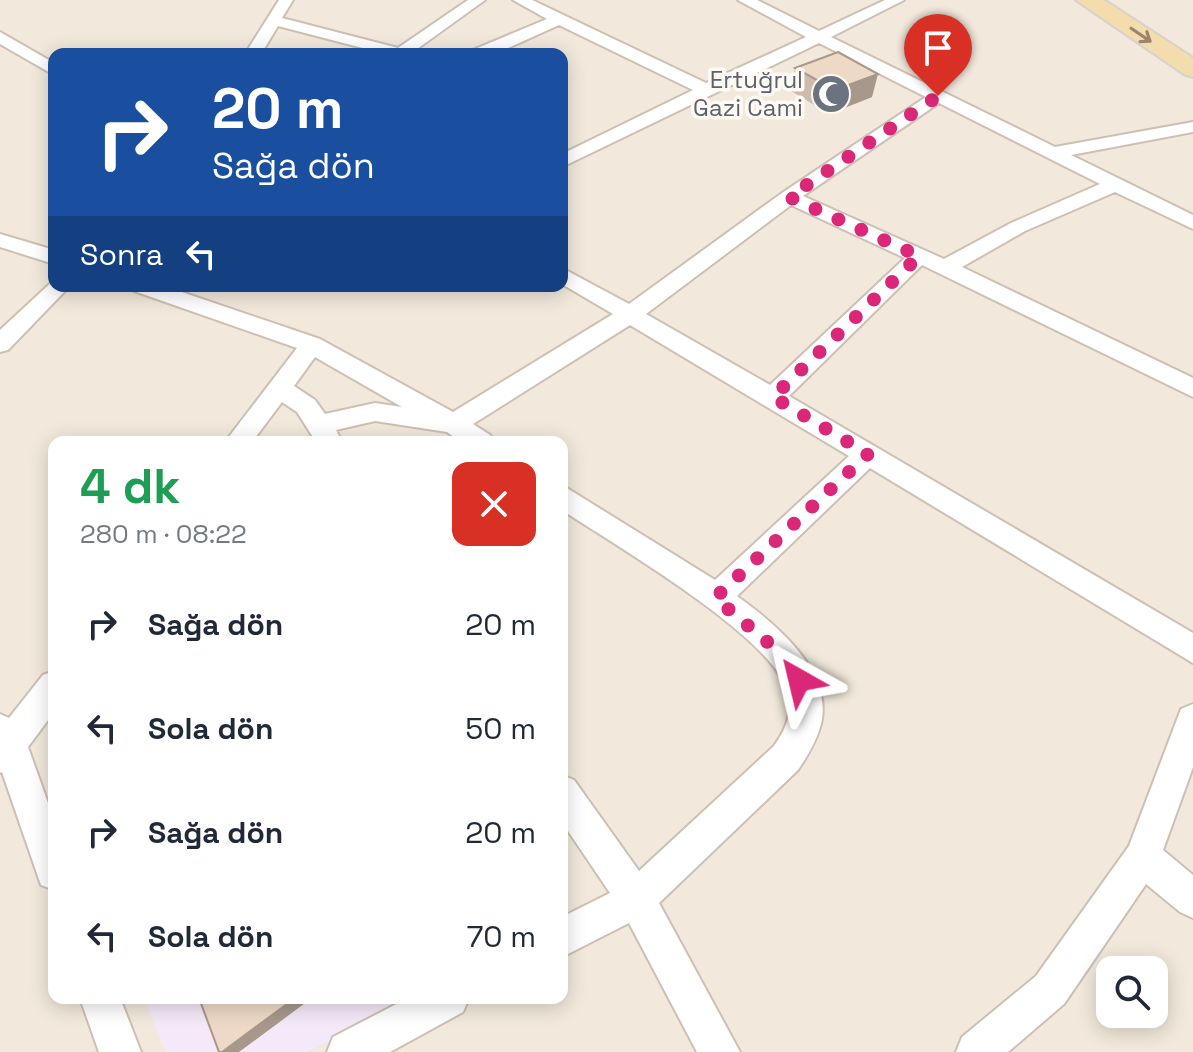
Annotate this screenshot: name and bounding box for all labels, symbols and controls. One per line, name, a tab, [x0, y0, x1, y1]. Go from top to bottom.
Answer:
pin	[904, 14.0, 972, 96]
icon: arrive	[916, 26, 960, 70]
one-way arrow	[1129, 26, 1151, 43]
place label: Ertuğrul Gazi Cami	[693, 64, 803, 123]
text: 20 m	[212, 73, 344, 144]
mosque icon: Ertuğrul Gazi Cami	[810, 73, 852, 115]
icon: right	[80, 80, 184, 184]
text: Sağa dön	[212, 143, 375, 189]
icon: left	[179, 232, 223, 276]
text: Sonra	[80, 235, 163, 274]
text: 4 dk	[80, 456, 180, 517]
button: close	[452, 462, 536, 546]
text: 280 m · 08:22	[80, 517, 247, 551]
icon: right	[80, 602, 124, 646]
text: Sağa dön	[148, 605, 283, 644]
text: 20 m	[465, 605, 536, 644]
position arrow	[757, 638, 841, 722]
icon: left	[80, 706, 124, 750]
text: Sola dön	[148, 709, 273, 748]
text: 50 m	[465, 709, 536, 748]
icon: right	[80, 810, 124, 854]
text: Sağa dön	[148, 813, 283, 852]
text: 20 m	[465, 813, 536, 852]
icon: left	[80, 914, 124, 958]
text: Sola dön	[148, 917, 273, 956]
text: 70 m	[467, 917, 536, 956]
map controls	[1096, 956, 1168, 1028]
button: search	[1096, 956, 1168, 1028]

